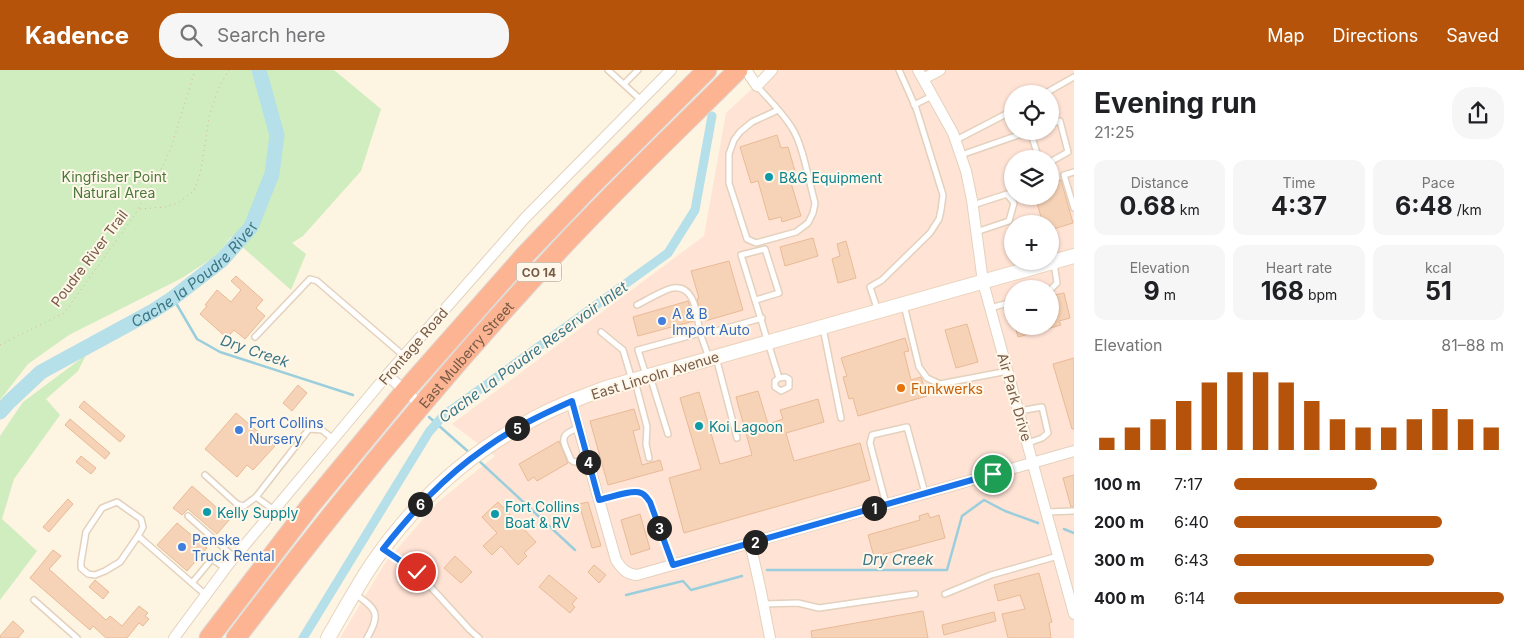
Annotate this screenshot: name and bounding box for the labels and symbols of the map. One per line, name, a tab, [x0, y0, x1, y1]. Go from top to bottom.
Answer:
park label: Kingfisher Point Natural Area	[62, 168, 167, 201]
place label: B&G Equipment	[779, 169, 882, 186]
marker: B&G Equipment	[763, 171, 775, 183]
street label: Poudre River Trail	[47, 206, 131, 310]
water label: Cache la Poudre River	[127, 219, 262, 331]
road number: CO 14	[516, 262, 562, 282]
water label: Cache La Poudre Reservoir Inlet	[435, 277, 632, 427]
street label: East Mulberry Street	[415, 297, 517, 411]
street label: Frontage Road	[375, 304, 451, 388]
place label: A & B Import Auto	[672, 305, 750, 338]
marker: A & B Import Auto	[656, 315, 668, 327]
water label: Dry Creek	[218, 330, 292, 372]
street label: East Lincoln Avenue	[589, 347, 721, 403]
street label: Air Park Drive	[994, 351, 1036, 443]
place label: Funkwerks	[911, 380, 983, 397]
marker: Funkwerks	[895, 382, 907, 394]
place label: Fort Collins Nursery	[249, 414, 324, 447]
pin: 5	[504, 416, 530, 440]
place label: Koi Lagoon	[709, 418, 783, 435]
marker: Koi Lagoon	[693, 420, 705, 432]
marker: Fort Collins Nursery	[233, 424, 245, 436]
pin: 4	[576, 450, 600, 474]
pin	[972, 453, 1014, 495]
pin: 6	[408, 492, 432, 516]
pin: 1	[862, 496, 886, 520]
place label: Fort Collins Boat & RV	[505, 498, 580, 531]
place label: Kelly Supply	[217, 504, 299, 521]
marker: Kelly Supply	[201, 506, 213, 518]
marker: Fort Collins Boat & RV	[489, 508, 501, 520]
pin: 3	[646, 516, 672, 540]
pin: 2	[742, 530, 768, 554]
place label: Penske Truck Rental	[192, 531, 275, 564]
marker: Penske Truck Rental	[176, 541, 188, 553]
water label: Dry Creek	[862, 550, 934, 569]
pin	[396, 551, 438, 593]

